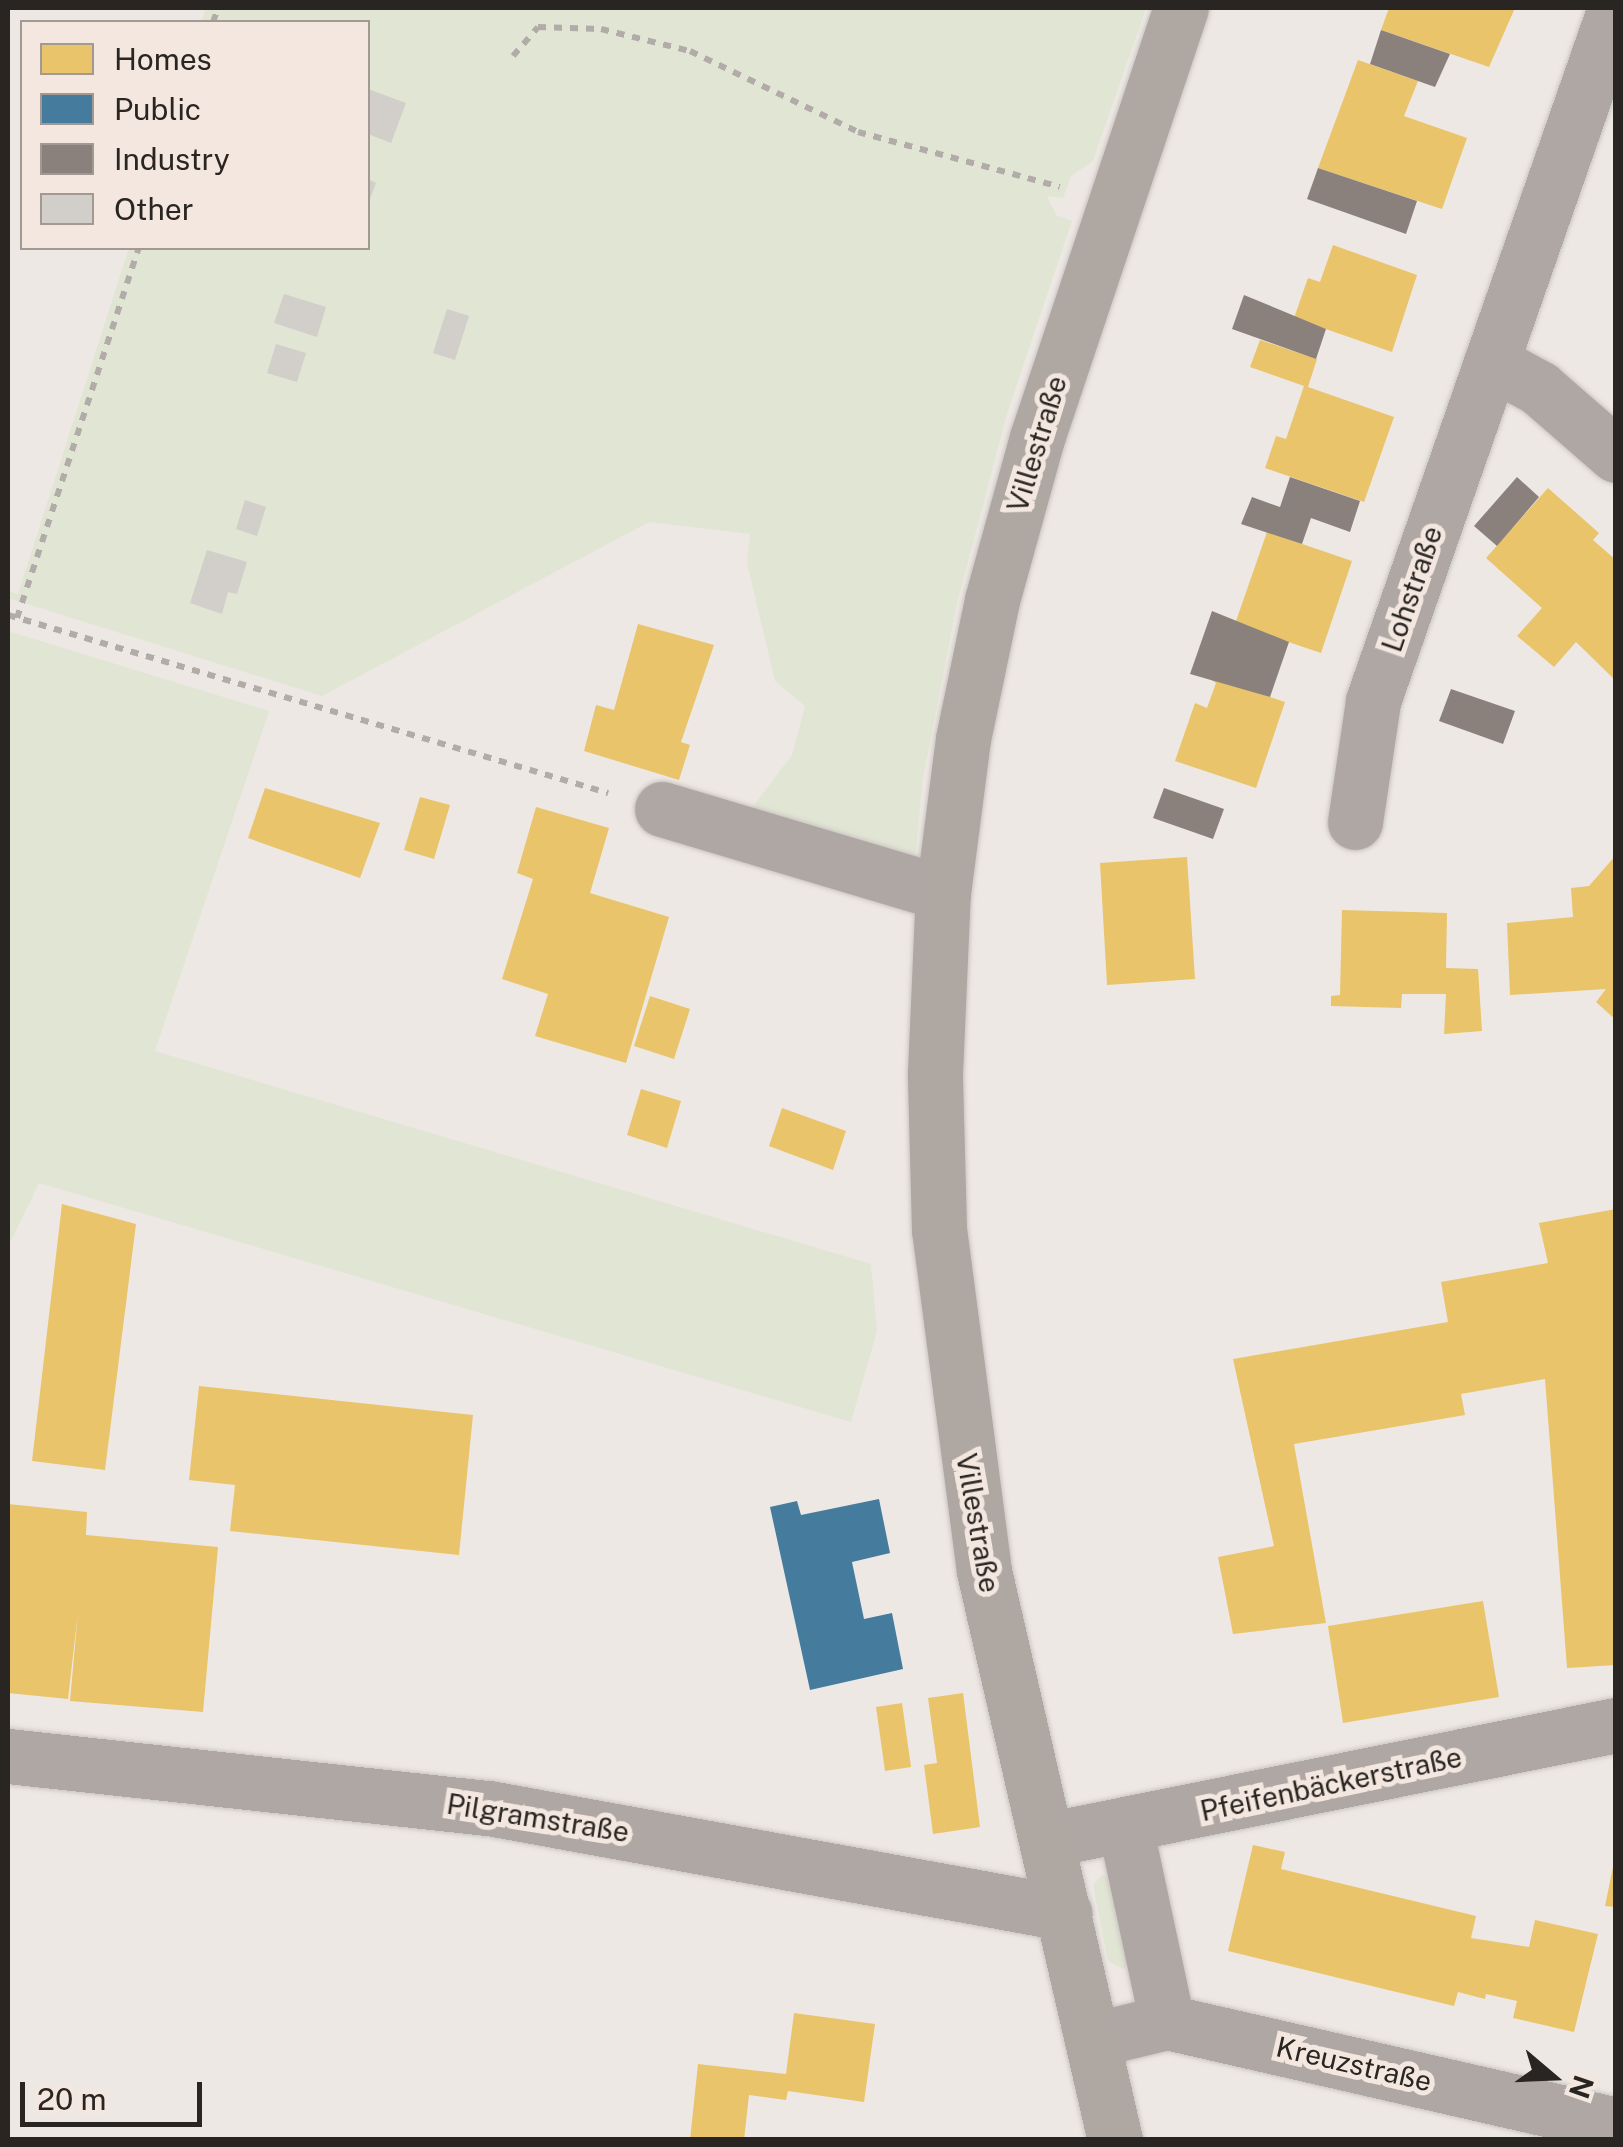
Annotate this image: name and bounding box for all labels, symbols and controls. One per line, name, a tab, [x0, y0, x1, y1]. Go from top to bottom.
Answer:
legend	[20, 20, 370, 250]
text: Homes	[114, 41, 212, 77]
text: Public	[114, 91, 201, 127]
text: Industry	[114, 141, 230, 177]
text: Other	[114, 191, 194, 227]
street label: Villestraße	[1000, 372, 1074, 516]
street label: Lohstraße	[1375, 522, 1449, 656]
street label: Villestraße	[949, 1451, 1007, 1595]
street label: Pfeifenbäckerstraße	[1197, 1740, 1465, 1828]
street label: Pilgramstraße	[444, 1787, 632, 1849]
north arrow	[1503, 2027, 1603, 2127]
street label: Kreuzstraße	[1273, 2030, 1435, 2098]
scale bar	[25, 2062, 208, 2124]
text: N	[1563, 2071, 1601, 2103]
text: 20 m	[37, 2081, 106, 2117]

